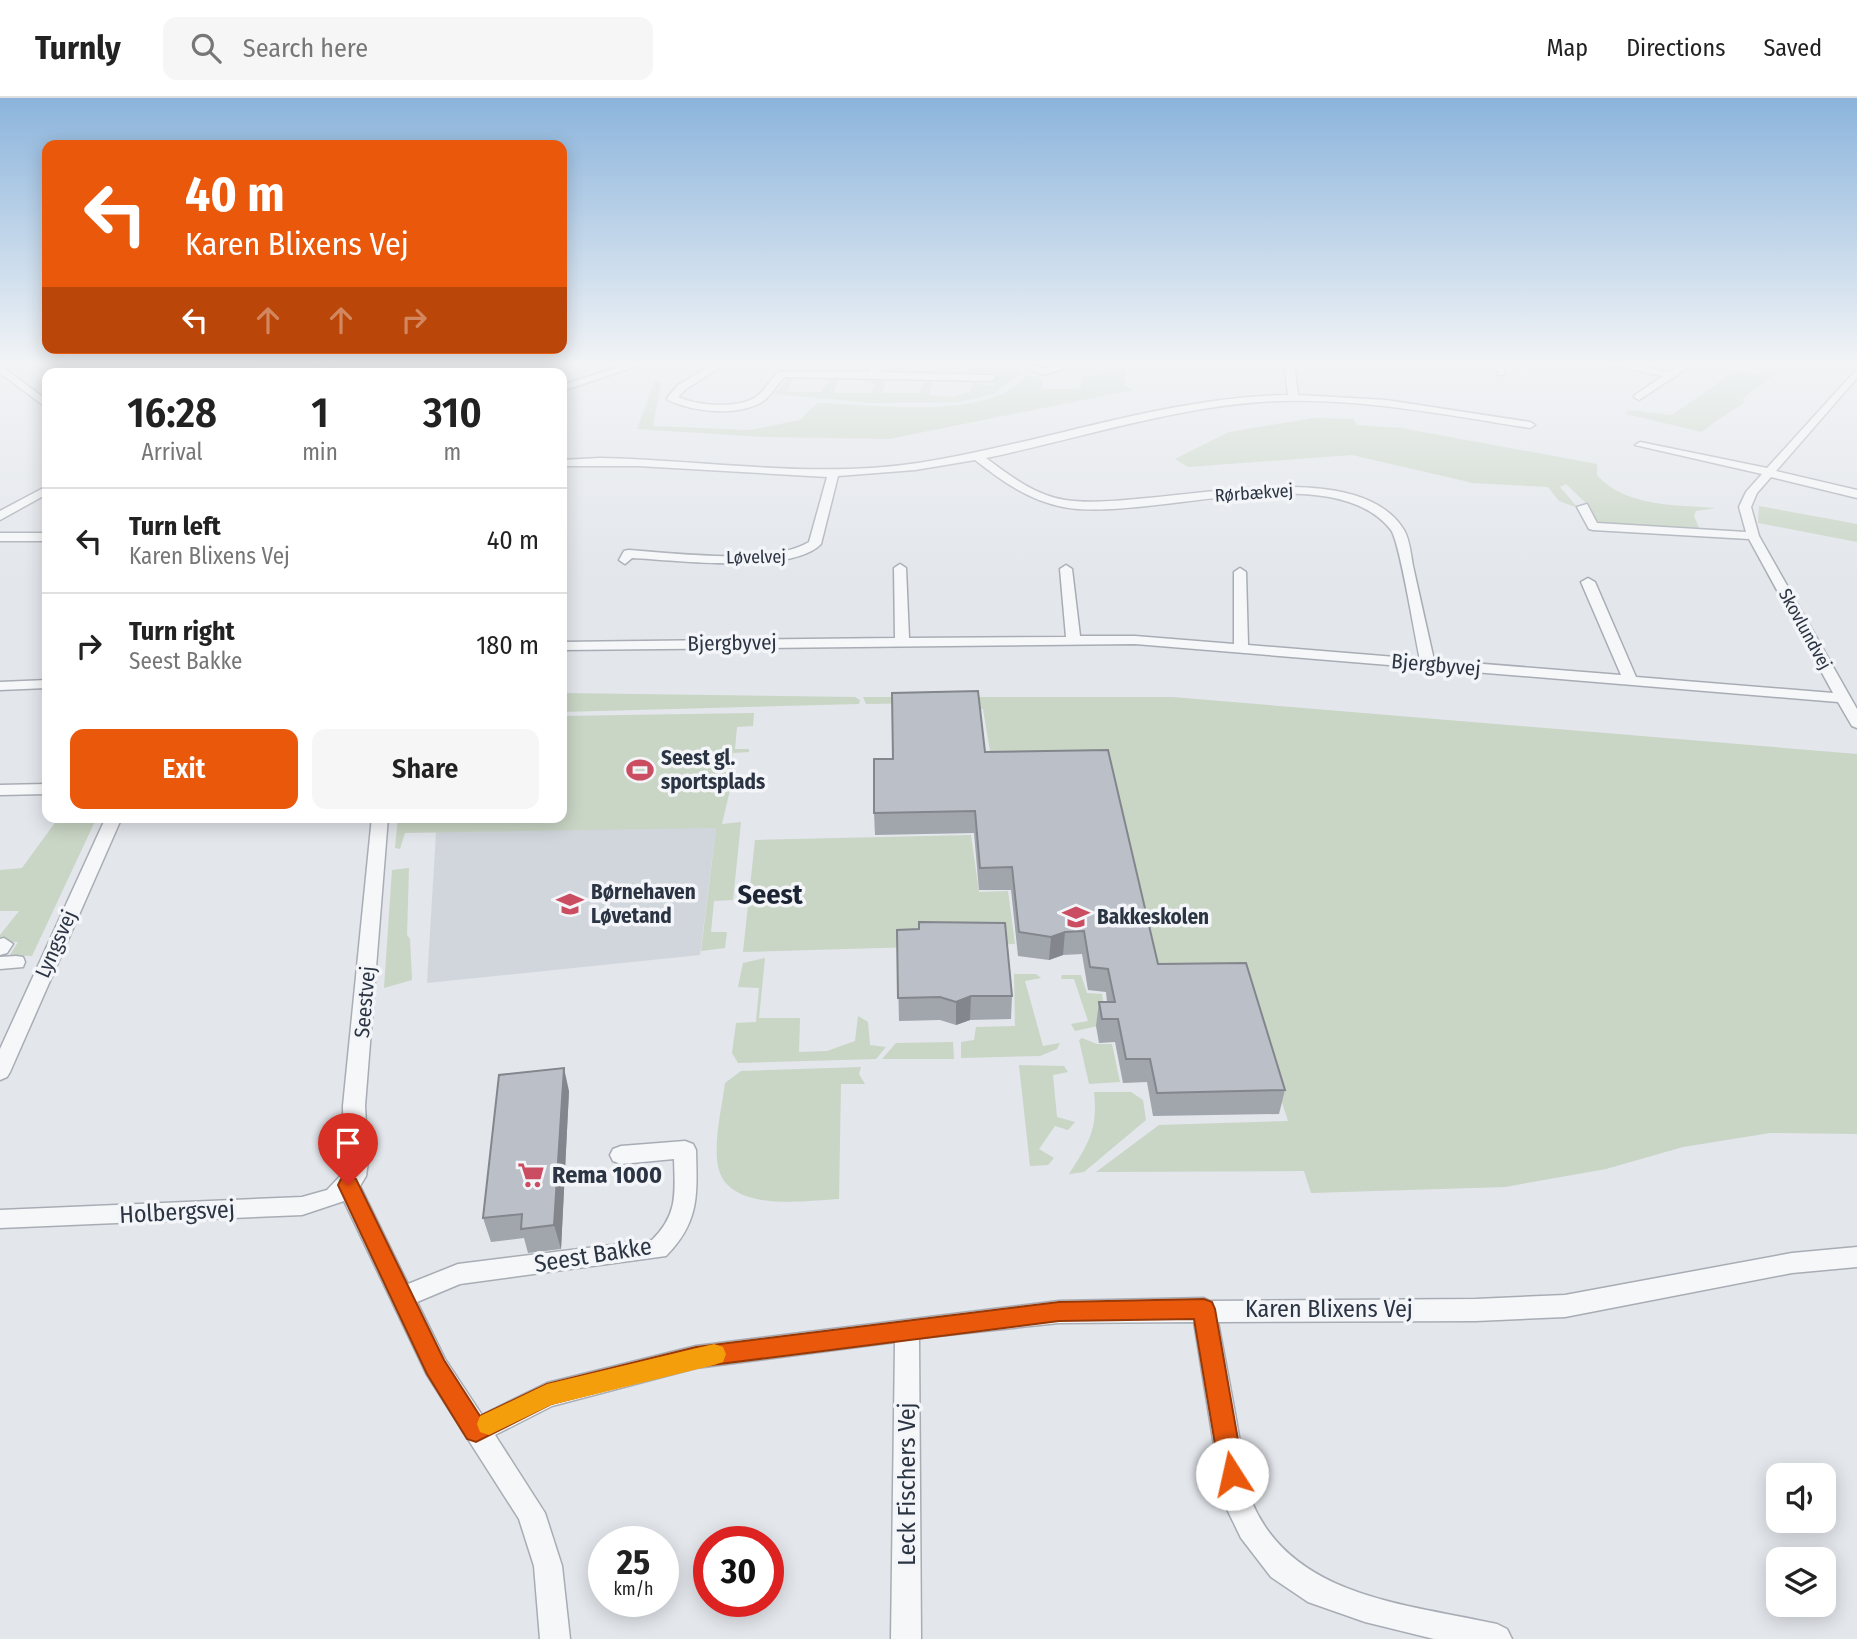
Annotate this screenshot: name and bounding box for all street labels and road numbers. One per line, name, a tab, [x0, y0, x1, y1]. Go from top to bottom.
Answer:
street label: Rørbækvej	[1214, 479, 1294, 507]
street label: Løvelvej	[726, 545, 786, 569]
street label: Skovlundvej	[1774, 585, 1836, 673]
street label: Bjergbyvej	[687, 629, 777, 657]
street label: Bjergbyvej	[1390, 648, 1482, 682]
street label: Lyngsvej	[30, 906, 82, 982]
street label: Seestvej	[349, 965, 381, 1039]
street label: Holbergsvej	[119, 1195, 235, 1229]
street label: Seest Bakke	[532, 1232, 654, 1278]
street label: Karen Blixens Vej	[1245, 1295, 1413, 1323]
street label: Leck Fischers Vej	[893, 1402, 921, 1566]

